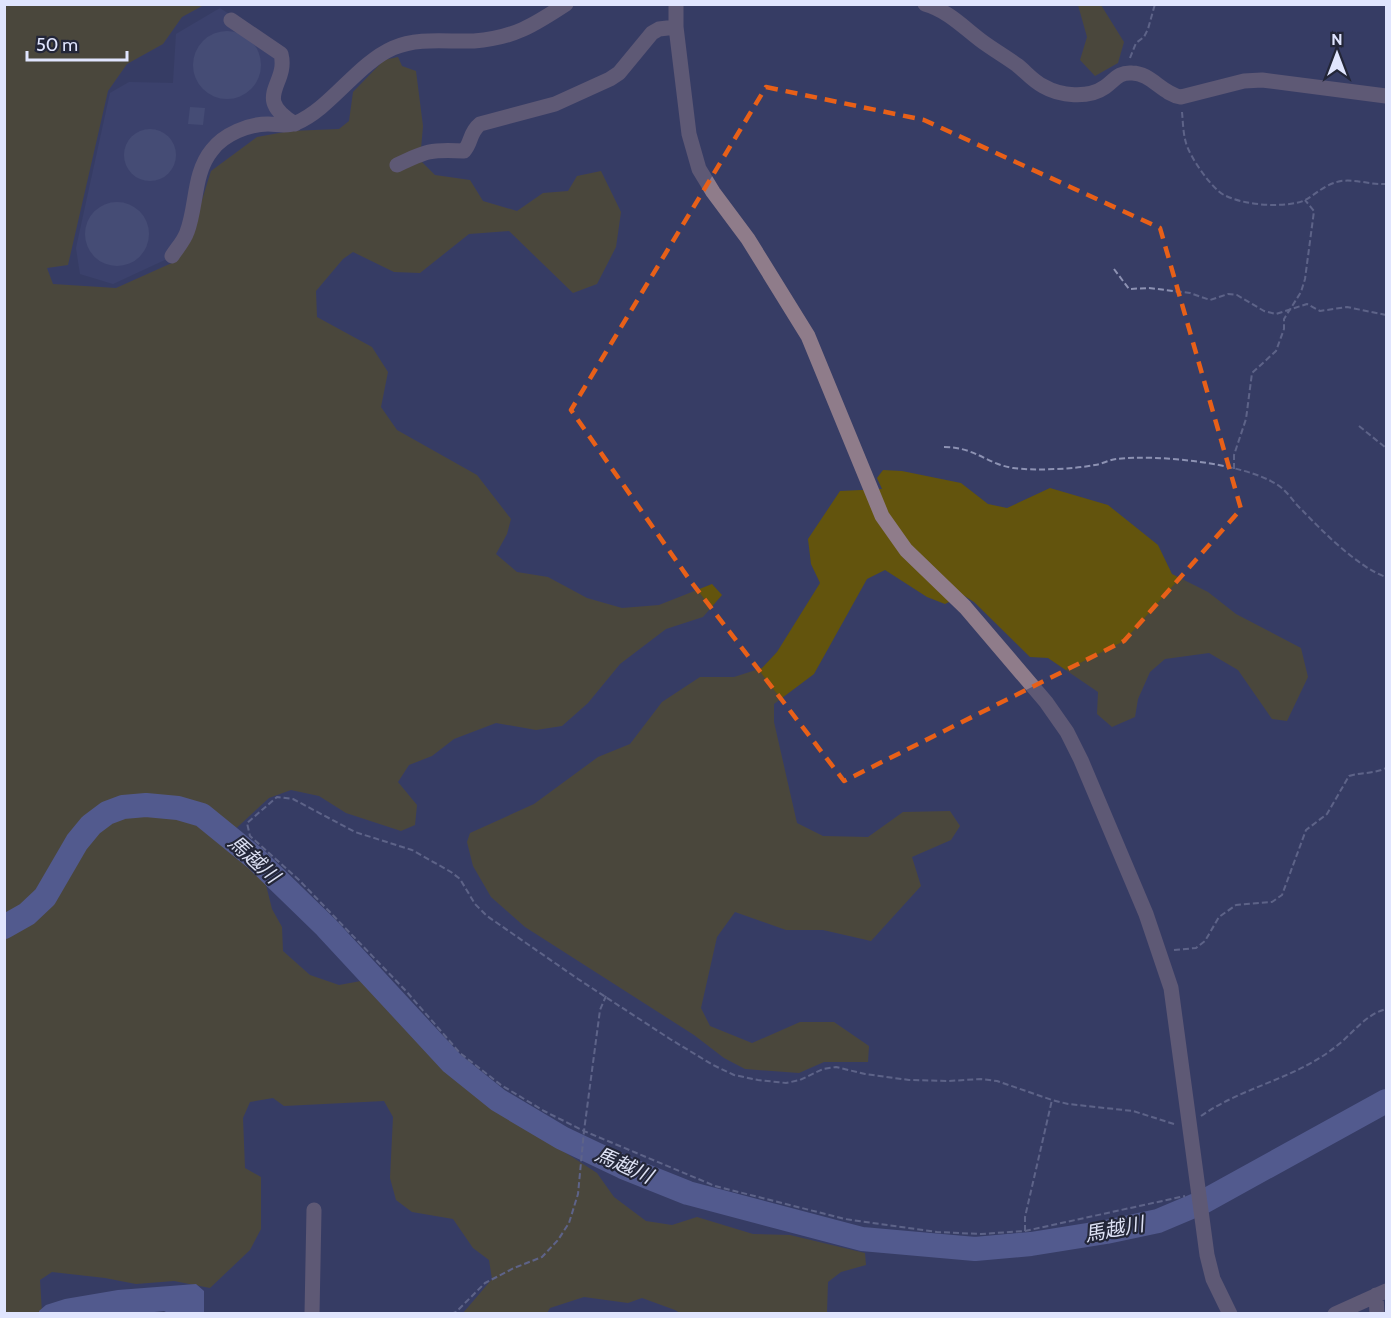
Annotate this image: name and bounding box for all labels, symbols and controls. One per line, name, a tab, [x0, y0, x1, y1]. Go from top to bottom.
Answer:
scale bar	[27, 24, 128, 62]
north arrow	[1307, 24, 1367, 84]
text: N	[1331, 30, 1343, 49]
text: 50 m	[36, 34, 78, 56]
water label: 馬越川	[224, 830, 286, 889]
water label: 馬越川	[592, 1142, 658, 1189]
water label: 馬越川	[1082, 1211, 1148, 1247]

